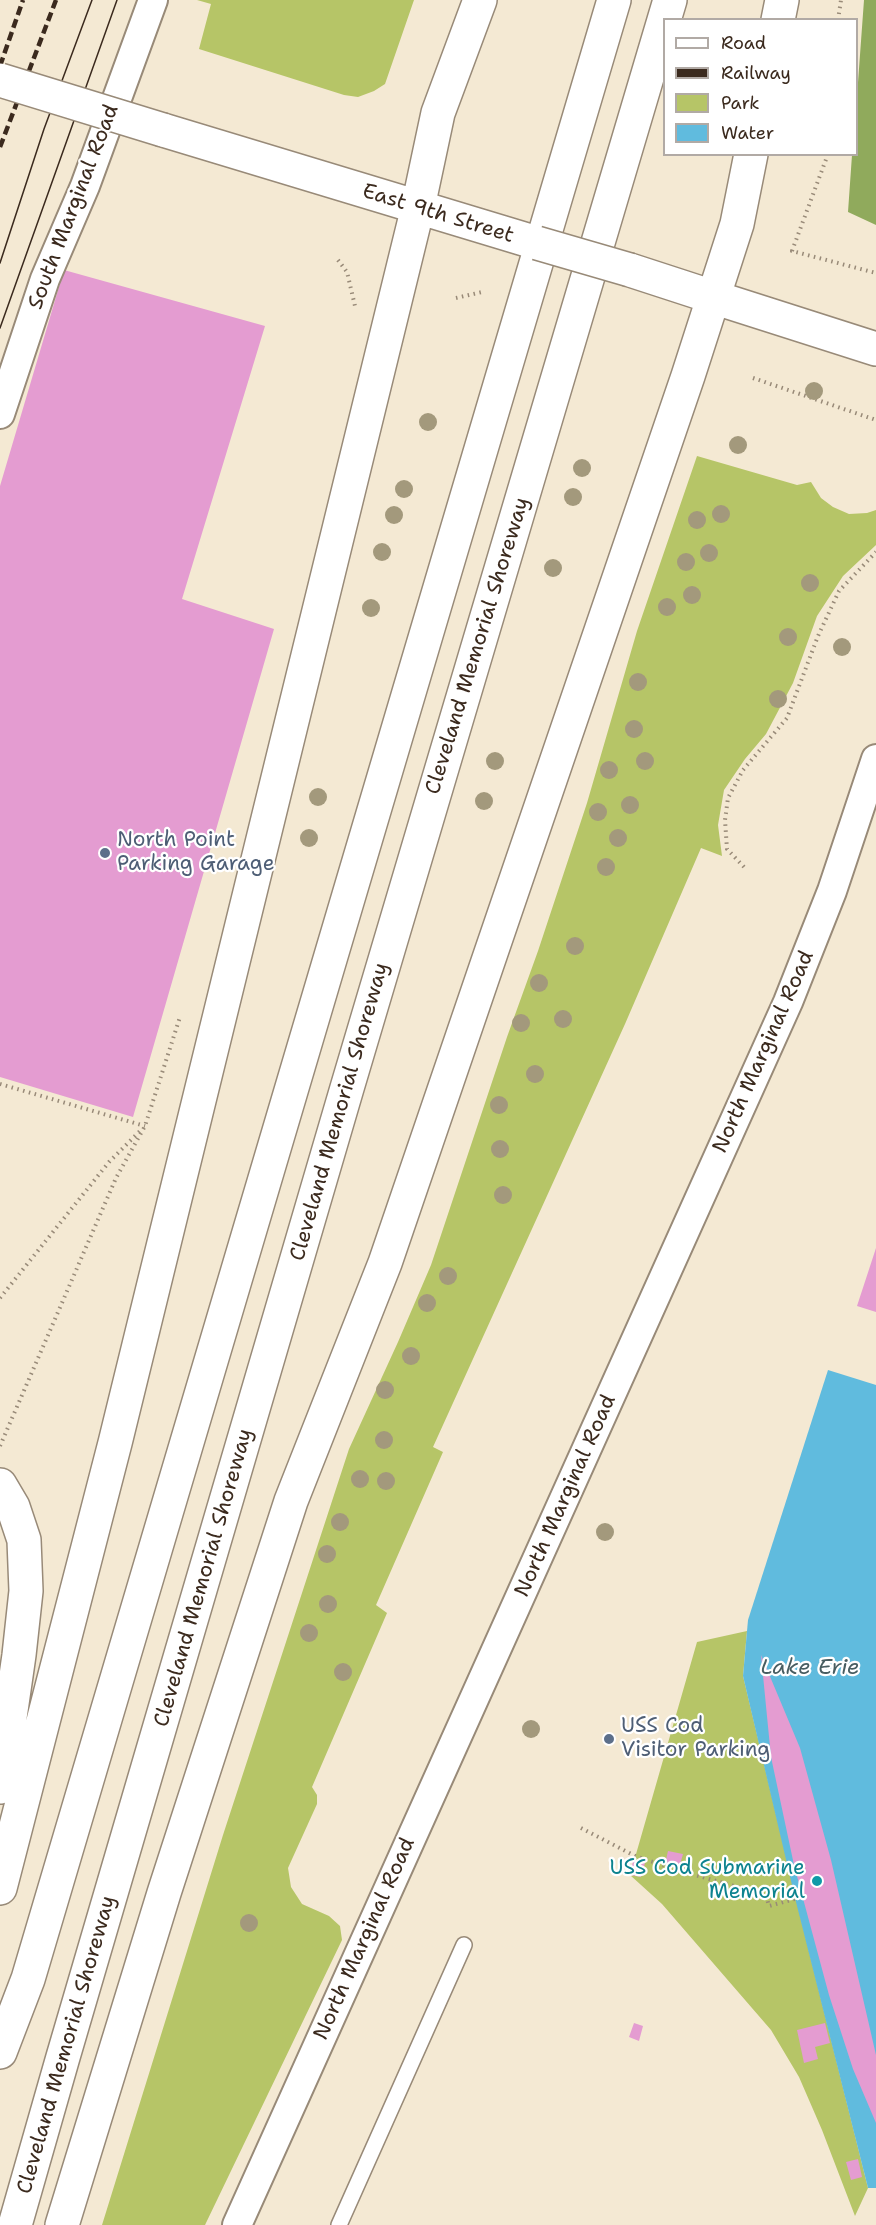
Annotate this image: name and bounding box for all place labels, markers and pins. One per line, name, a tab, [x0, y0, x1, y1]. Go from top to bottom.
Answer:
place label: North Point Parking Garage	[117, 828, 275, 878]
marker: North Point Parking Garage	[98, 846, 112, 860]
place label: USS Cod Visitor Parking	[621, 1714, 770, 1764]
marker: USS Cod Visitor Parking	[602, 1732, 616, 1746]
place label: USS Cod Submarine Memorial	[610, 1856, 805, 1906]
marker: USS Cod Submarine Memorial	[810, 1874, 824, 1888]

